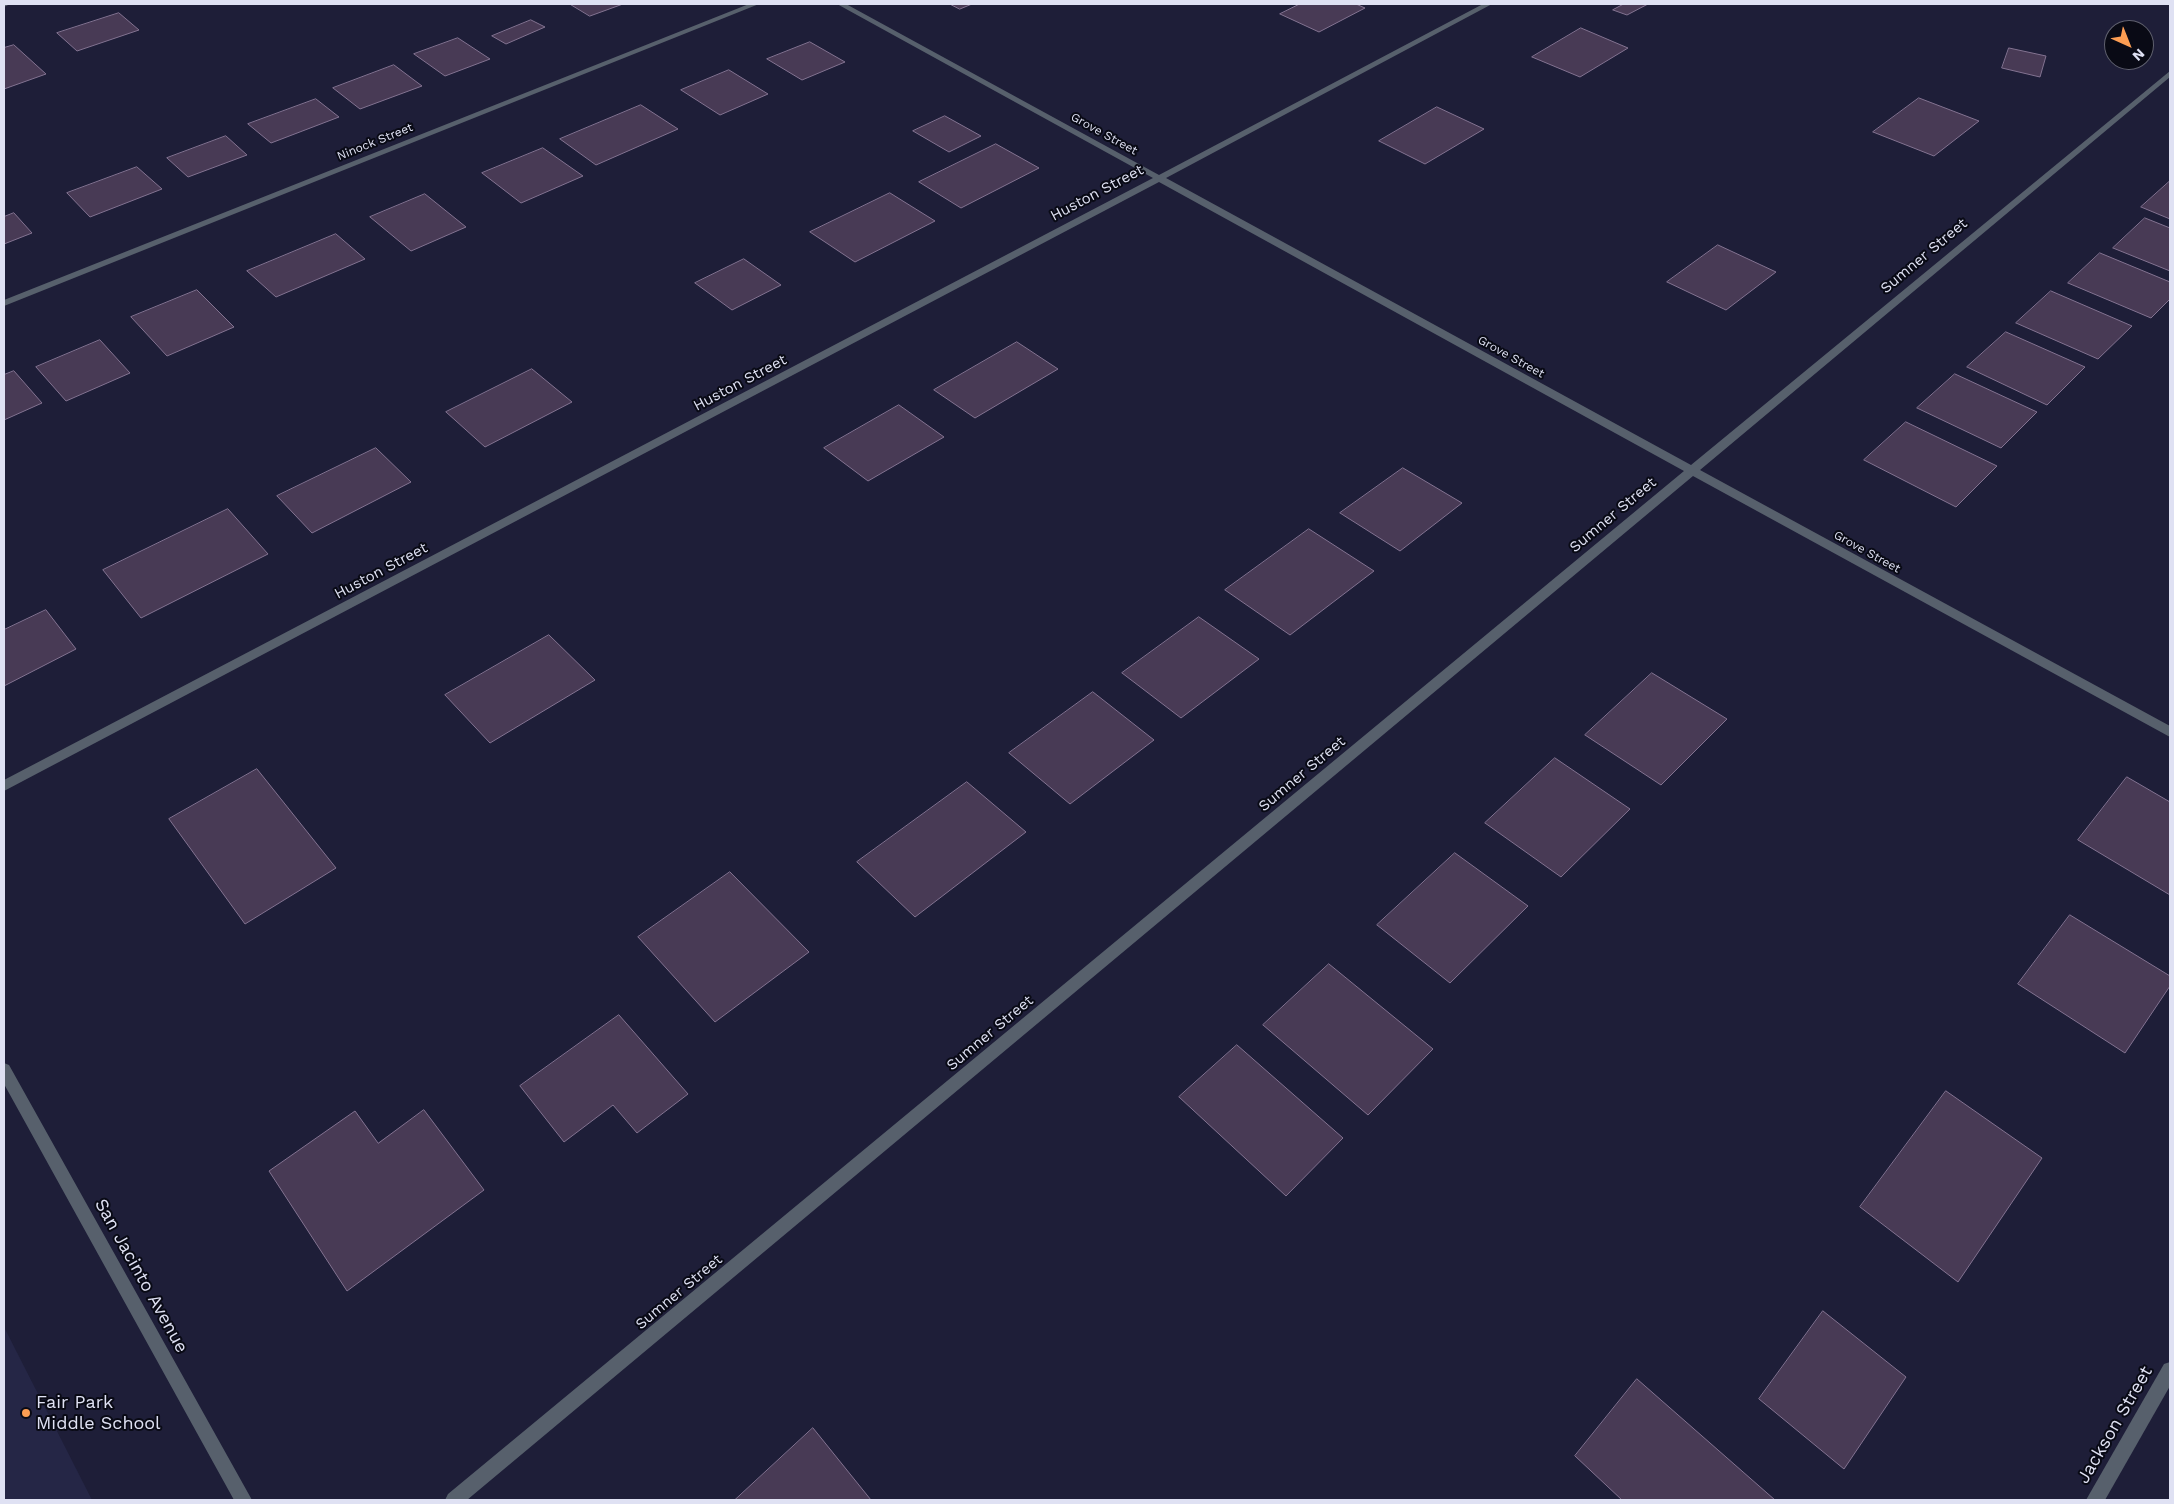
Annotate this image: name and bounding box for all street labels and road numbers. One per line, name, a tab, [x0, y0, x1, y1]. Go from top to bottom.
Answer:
street label: Grove Street	[1068, 110, 1140, 158]
street label: Ninock Street	[335, 120, 415, 164]
street label: Huston Street	[1047, 161, 1147, 225]
street label: Sumner Street	[1877, 215, 1971, 297]
street label: Grove Street	[1475, 333, 1547, 381]
street label: Huston Street	[690, 351, 790, 415]
street label: Sumner Street	[1566, 474, 1660, 556]
street label: Grove Street	[1831, 528, 1903, 576]
street label: Huston Street	[331, 539, 431, 603]
street label: Sumner Street	[1255, 733, 1349, 815]
street label: Sumner Street	[943, 992, 1037, 1074]
street label: San Jacinto Avenue	[90, 1195, 192, 1357]
street label: Sumner Street	[632, 1251, 726, 1333]
street label: Jackson Street	[2073, 1362, 2157, 1488]

